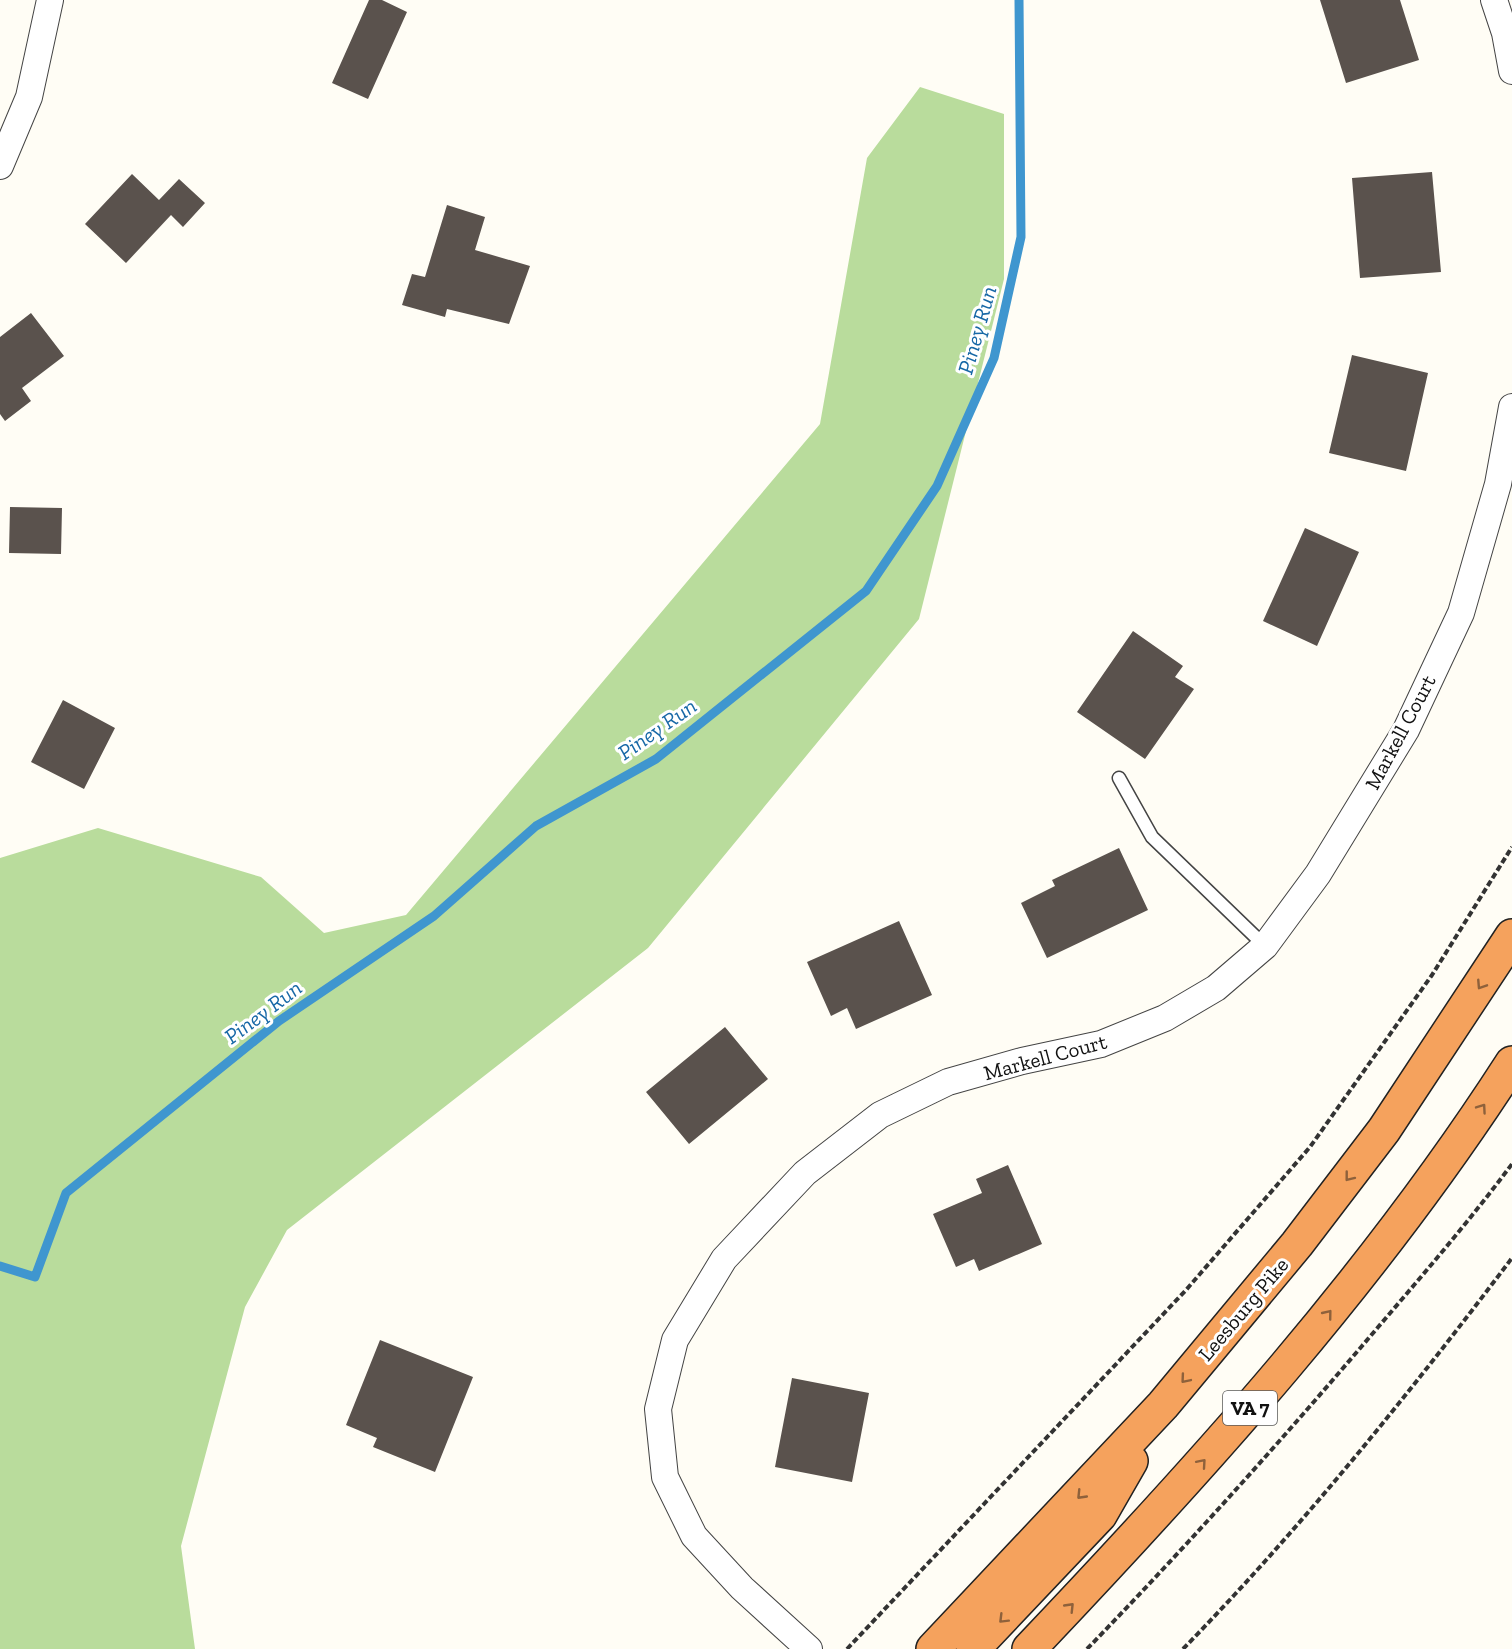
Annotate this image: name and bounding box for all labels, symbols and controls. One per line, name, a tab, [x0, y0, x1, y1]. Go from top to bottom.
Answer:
water label: Piney Run	[952, 283, 1002, 377]
street label: Markell Court	[1359, 670, 1441, 794]
water label: Piney Run	[612, 692, 702, 766]
water label: Piney Run	[219, 974, 307, 1050]
one-way arrow	[1477, 979, 1488, 990]
street label: Markell Court	[981, 1029, 1109, 1085]
one-way arrow	[1475, 1103, 1486, 1114]
one-way arrow	[1346, 1170, 1357, 1181]
street label: Leesburg Pike	[1193, 1252, 1293, 1366]
one-way arrow	[1320, 1310, 1331, 1321]
one-way arrow	[1181, 1372, 1192, 1383]
road number: VA 7	[1223, 1391, 1277, 1425]
one-way arrow	[1195, 1459, 1206, 1470]
one-way arrow	[1077, 1488, 1088, 1498]
one-way arrow	[1062, 1603, 1073, 1614]
one-way arrow	[999, 1612, 1010, 1622]

